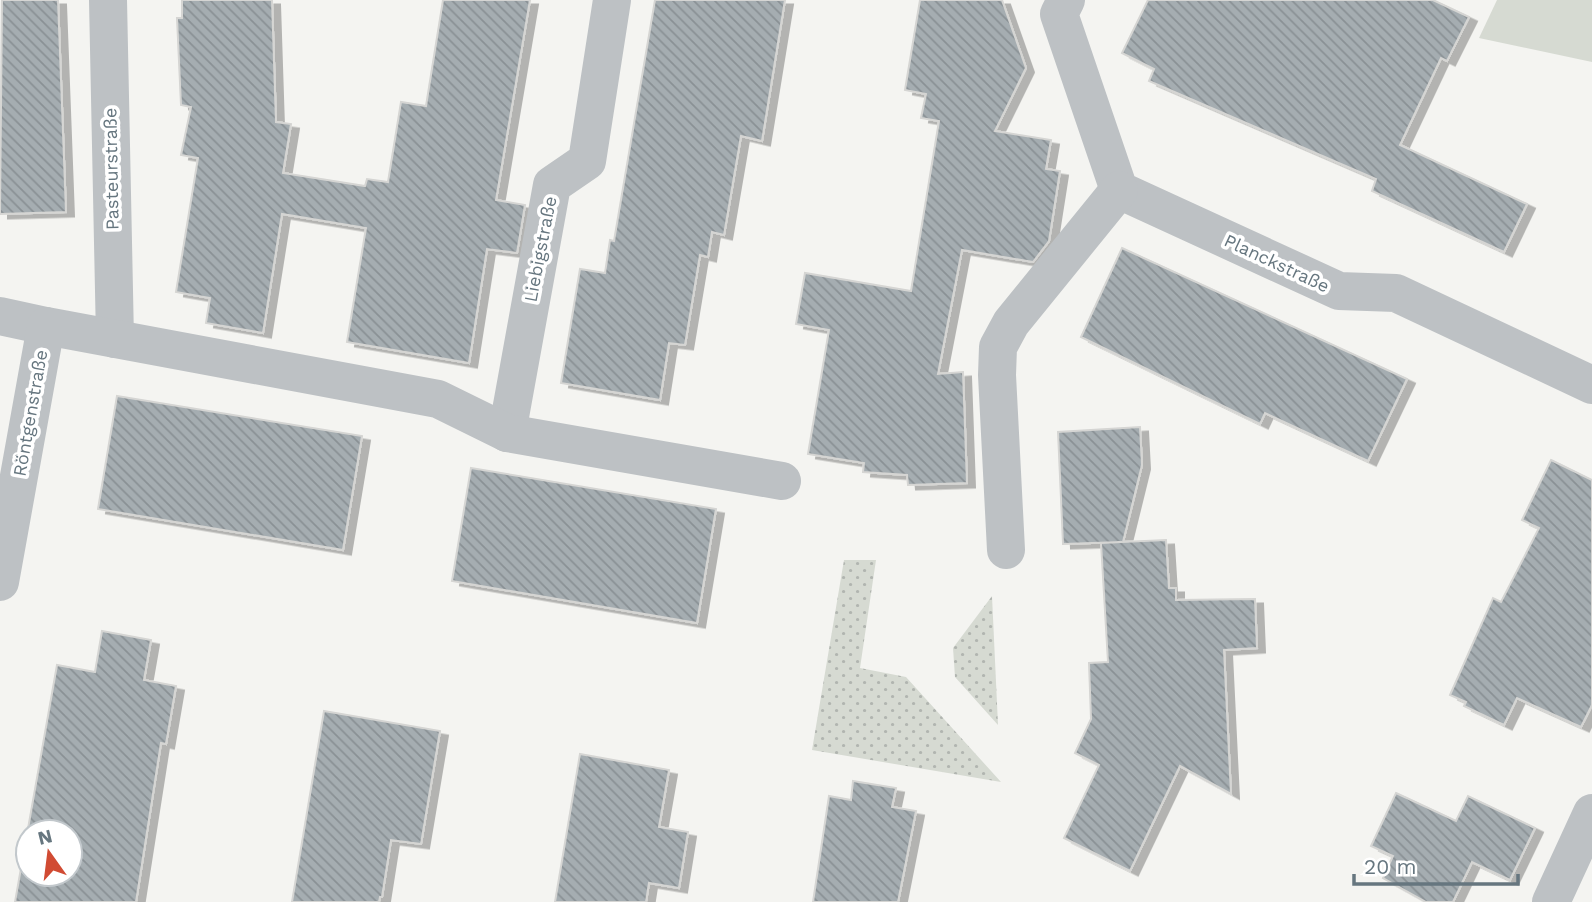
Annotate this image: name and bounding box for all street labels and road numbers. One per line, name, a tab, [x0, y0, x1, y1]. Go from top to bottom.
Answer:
street label: Pasteurstraße	[99, 108, 123, 230]
street label: Liebigstraße	[519, 194, 561, 304]
street label: Planckstraße	[1221, 229, 1333, 297]
street label: Röntgenstraße	[9, 348, 51, 478]

